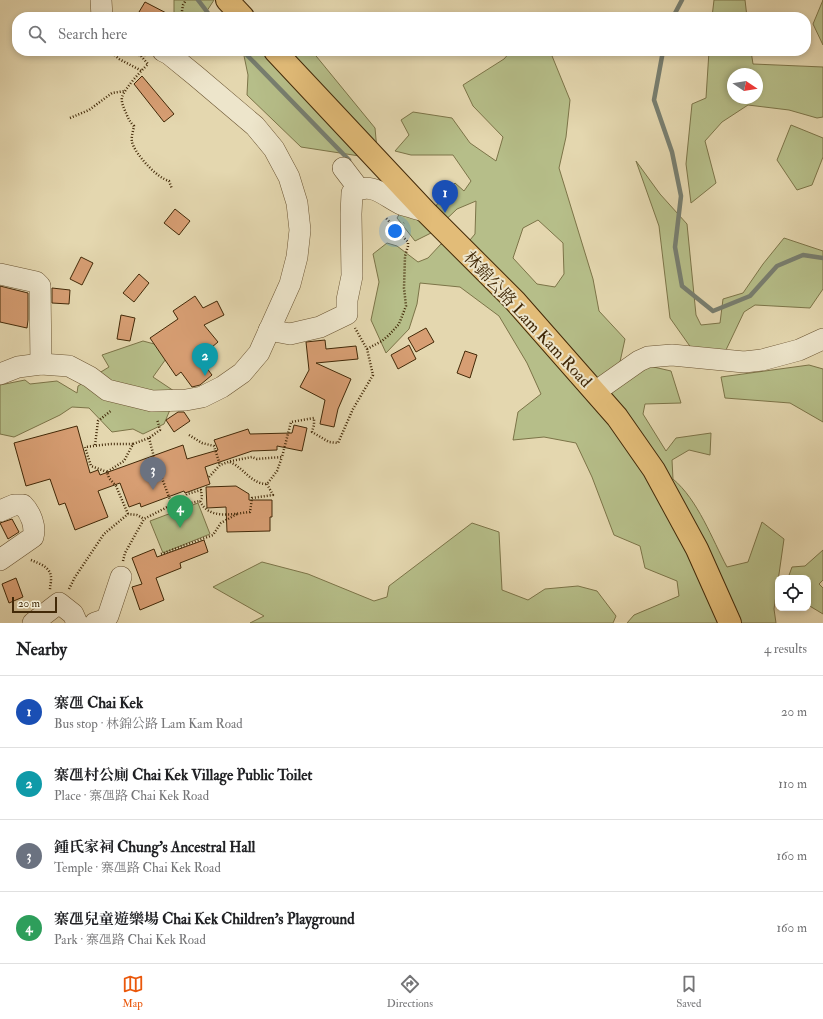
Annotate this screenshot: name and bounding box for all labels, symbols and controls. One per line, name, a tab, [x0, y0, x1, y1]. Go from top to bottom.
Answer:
search box	[12, 12, 811, 56]
icon: search	[26, 23, 48, 45]
text: Search here	[58, 25, 127, 44]
north arrow	[727, 68, 763, 104]
pin: 1	[432, 180, 458, 213]
your location	[385, 221, 405, 241]
street label: 林錦公路 Lam Kam Road	[459, 247, 597, 392]
pin: 2	[192, 343, 218, 376]
pin: 3	[140, 457, 166, 490]
pin: 4	[167, 495, 193, 528]
map controls	[775, 575, 811, 611]
button: locate	[775, 575, 811, 611]
scale bar	[12, 595, 57, 614]
text: 20 m	[18, 597, 40, 610]
text: Nearby	[16, 639, 67, 660]
text: 4 results	[764, 641, 807, 657]
text: 寨乪 Chai Kek	[54, 694, 143, 713]
text: 1	[27, 704, 31, 720]
text: 20 m	[781, 704, 807, 720]
text: Bus stop · 林錦公路 Lam Kam Road	[54, 716, 243, 732]
text: 寨乪村公廁 Chai Kek Village Public Toilet	[54, 766, 312, 785]
text: 2	[26, 776, 32, 792]
text: 110 m	[778, 776, 807, 792]
text: Place · 寨乪路 Chai Kek Road	[54, 788, 209, 804]
text: 鍾氏家祠 Chung's Ancestral Hall	[54, 838, 255, 857]
text: 3	[27, 848, 32, 864]
text: 160 m	[776, 848, 807, 864]
text: Temple · 寨乪路 Chai Kek Road	[54, 860, 221, 876]
text: 寨乪兒童遊樂場 Chai Kek Children's Playground	[54, 910, 355, 929]
text: 4	[25, 920, 33, 936]
text: 160 m	[776, 920, 807, 936]
text: Park · 寨乪路 Chai Kek Road	[54, 932, 206, 948]
tab: Map	[122, 973, 144, 1010]
tab: Directions	[387, 973, 433, 1010]
tab: Saved	[676, 973, 701, 1010]

